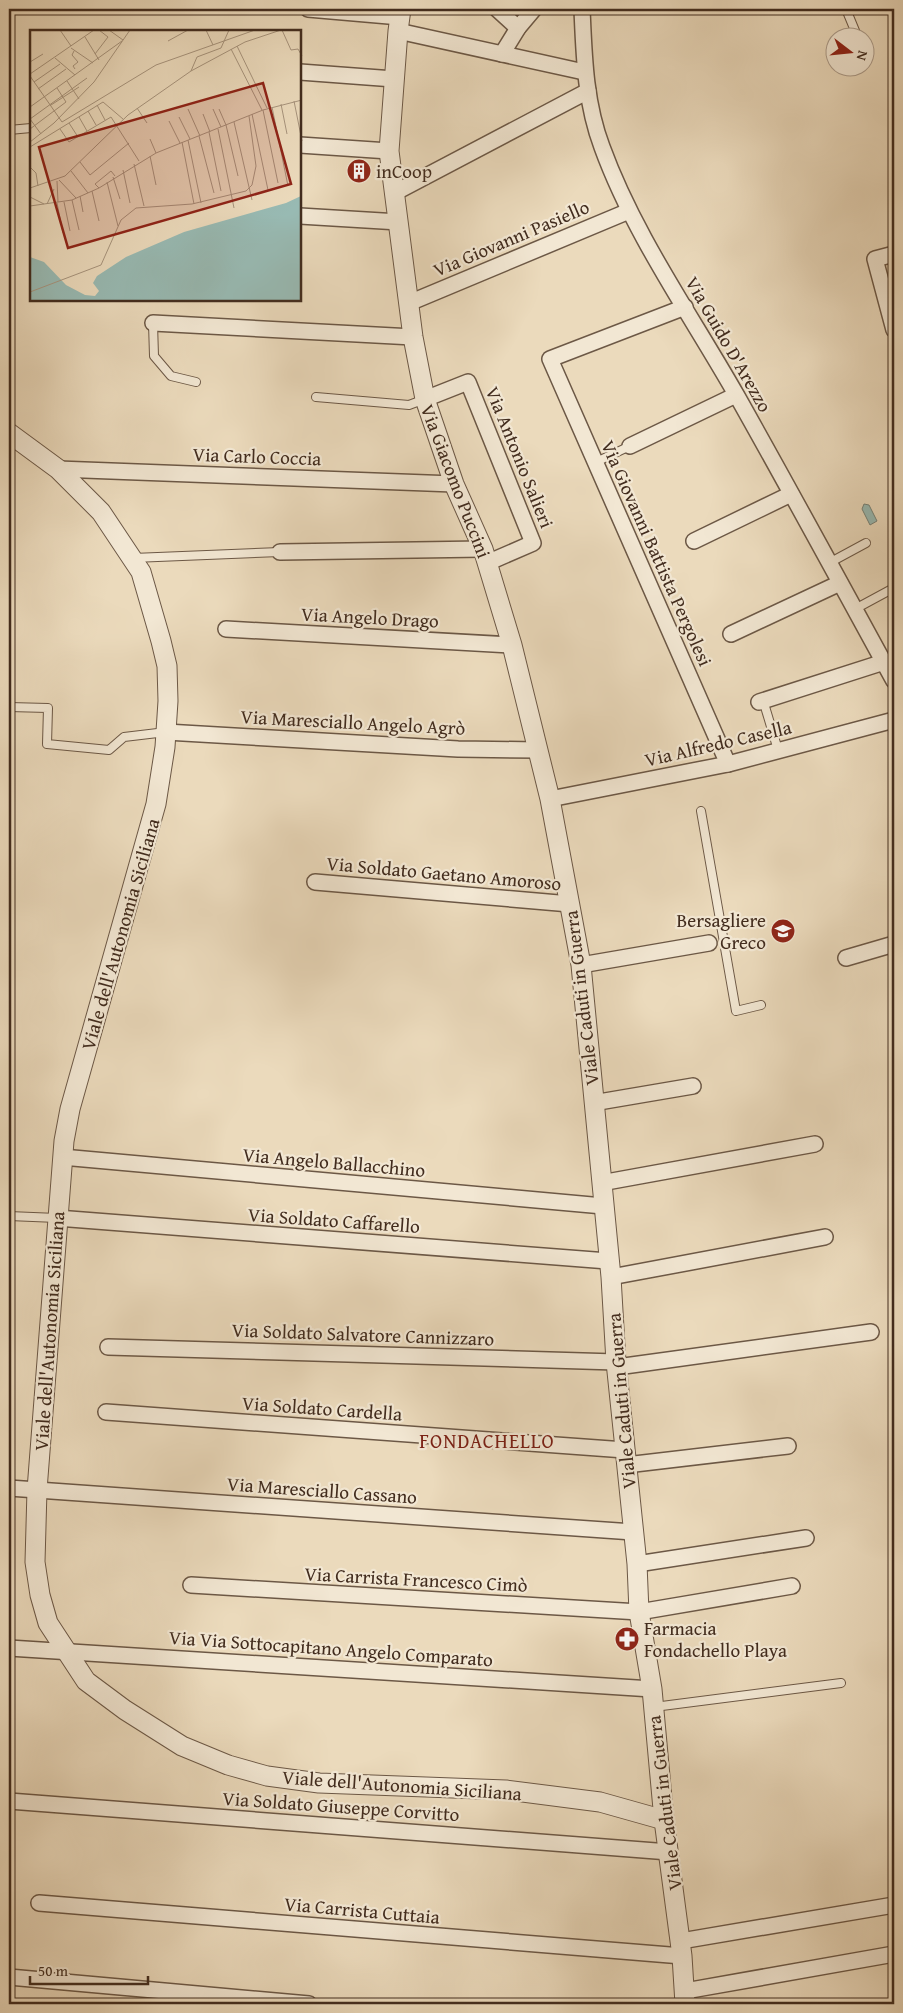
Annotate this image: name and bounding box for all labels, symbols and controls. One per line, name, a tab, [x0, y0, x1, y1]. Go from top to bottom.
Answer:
north arrow	[826, 28, 876, 78]
inset map	[30, 30, 301, 301]
text: N	[851, 48, 873, 63]
place label: inCoop	[376, 157, 432, 185]
building icon: inCoop	[346, 158, 372, 184]
street label: Via Giovanni Pasiello	[429, 192, 593, 284]
street label: Via Guido D'Arezzo	[679, 271, 779, 417]
street label: Via Antonio Salieri	[479, 382, 561, 532]
street label: Via Giacomo Puccini	[414, 400, 498, 562]
street label: Via Giovanni Battista Pergolesi	[594, 435, 720, 671]
street label: Via Carlo Coccia	[192, 440, 322, 472]
street label: Via Angelo Drago	[300, 599, 440, 635]
street label: Via Maresciallo Angelo Agrò	[240, 702, 466, 742]
street label: Via Alfredo Casella	[642, 713, 794, 773]
street label: Viale dell'Autonomia Siciliana	[73, 815, 167, 1053]
street label: Via Soldato Gaetano Amoroso	[325, 849, 563, 897]
place label: Bersagliere Greco	[676, 906, 766, 956]
street label: Viale Caduti in Guerra	[556, 909, 606, 1087]
school or university icon: Bersagliere Greco	[770, 918, 796, 944]
street label: Via Angelo Ballacchino	[242, 1140, 426, 1184]
street label: Via Soldato Caffarello	[247, 1200, 421, 1240]
street label: Viale dell'Autonomia Siciliana	[27, 1210, 71, 1452]
street label: Viale Caduti in Guerra	[599, 1312, 643, 1490]
street label: Via Soldato Salvatore Cannizzaro	[231, 1315, 495, 1353]
street label: Via Soldato Cardella	[241, 1388, 403, 1428]
district label: FONDACHELLO	[419, 1426, 555, 1455]
street label: Via Maresciallo Cassano	[226, 1469, 418, 1511]
street label: Via Carrista Francesco Cimò	[304, 1559, 528, 1599]
place label: Farmacia Fondachello Playa	[644, 1614, 787, 1664]
street label: Via Via Sottocapitano Angelo Comparato	[168, 1623, 494, 1673]
pharmacy icon: Farmacia Fondachello Playa	[614, 1626, 640, 1652]
street label: Viale Caduti in Guerra	[639, 1714, 689, 1892]
street label: Viale dell'Autonomia Siciliana	[281, 1763, 523, 1807]
street label: Via Soldato Giuseppe Corvitto	[222, 1784, 460, 1828]
street label: Via Carrista Cuttaia	[283, 1889, 441, 1931]
scale bar	[30, 1953, 148, 1985]
text: 50 m	[38, 1960, 69, 1981]

